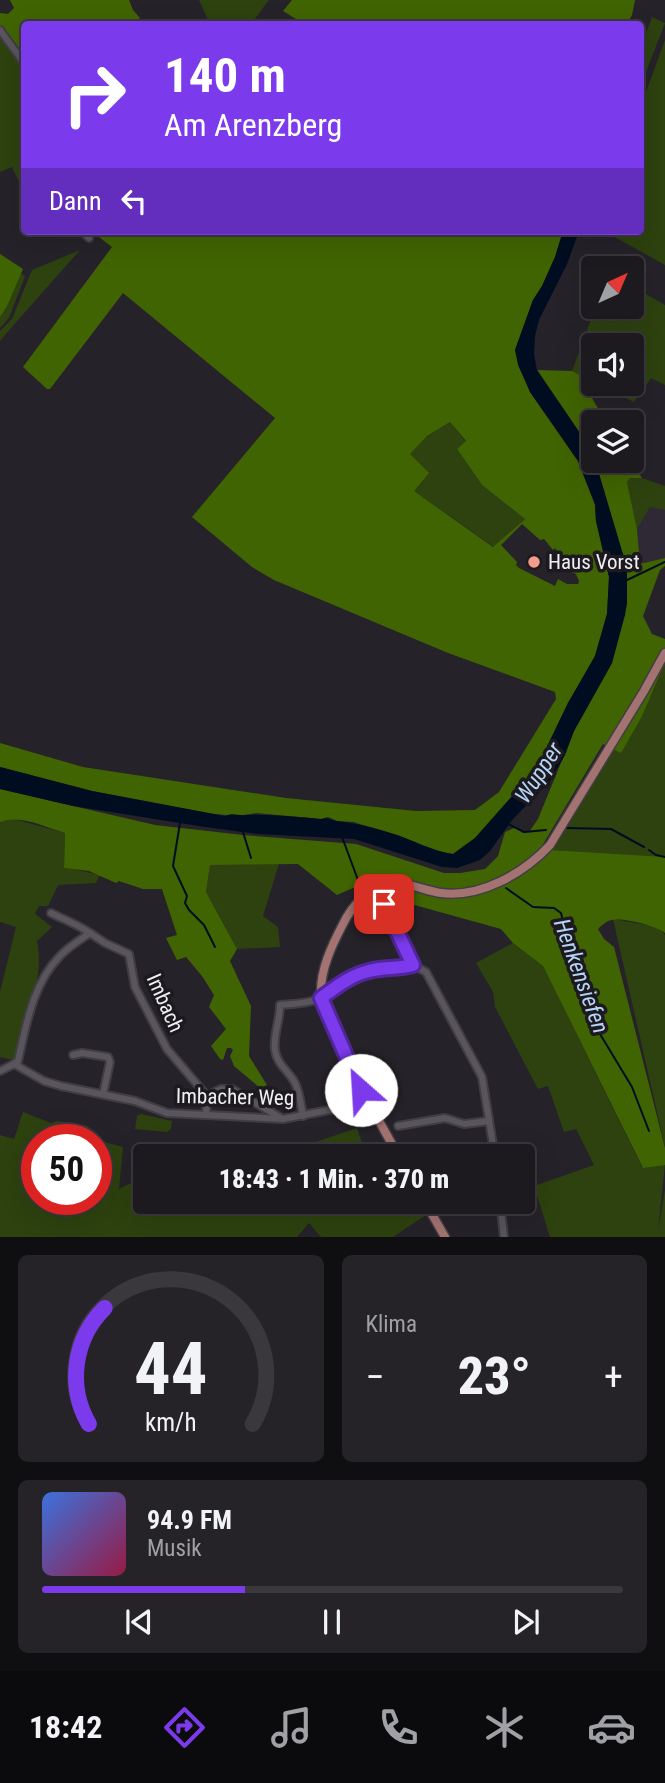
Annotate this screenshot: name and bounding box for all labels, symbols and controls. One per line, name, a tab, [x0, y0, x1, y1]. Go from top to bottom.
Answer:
text: 140 m	[164, 47, 286, 104]
icon: right	[49, 49, 140, 140]
text: Am Arenzberg	[164, 106, 342, 144]
icon: left	[115, 182, 153, 220]
text: Dann	[49, 186, 101, 216]
north arrow	[581, 256, 644, 318]
map controls	[581, 256, 644, 473]
button: sound	[581, 333, 644, 396]
button: layers	[581, 410, 644, 473]
place label: Haus Vorst	[548, 550, 640, 574]
marker: Haus Vorst	[526, 554, 542, 570]
water label: Wupper	[509, 737, 569, 808]
pin	[354, 874, 414, 934]
icon: arrive	[365, 885, 403, 923]
water label: Henkensiefen	[548, 915, 614, 1037]
street label: Imbach	[142, 970, 188, 1036]
position arrow	[324, 1053, 398, 1127]
street label: Imbacher Weg	[176, 1084, 294, 1110]
speed limit sign: 50	[21, 1124, 112, 1215]
text: 18:43 · 1 Min. · 370 m	[219, 1164, 449, 1194]
text: Klima	[366, 1311, 417, 1338]
text: 44	[134, 1327, 208, 1413]
text: 23°	[458, 1346, 531, 1407]
text: −	[366, 1355, 385, 1399]
text: +	[604, 1355, 623, 1399]
text: km/h	[145, 1408, 196, 1437]
text: 94.9 FM	[147, 1505, 232, 1535]
text: Musik	[147, 1535, 202, 1562]
icon: previous	[120, 1603, 158, 1641]
icon: pause	[313, 1603, 351, 1641]
icon: next	[507, 1603, 545, 1641]
icon: directions	[160, 1703, 209, 1752]
icon: music	[267, 1703, 316, 1752]
icon: phone	[374, 1703, 423, 1752]
icon: climate	[480, 1703, 529, 1752]
icon: car	[587, 1703, 636, 1752]
text: 18:42	[29, 1708, 102, 1746]

